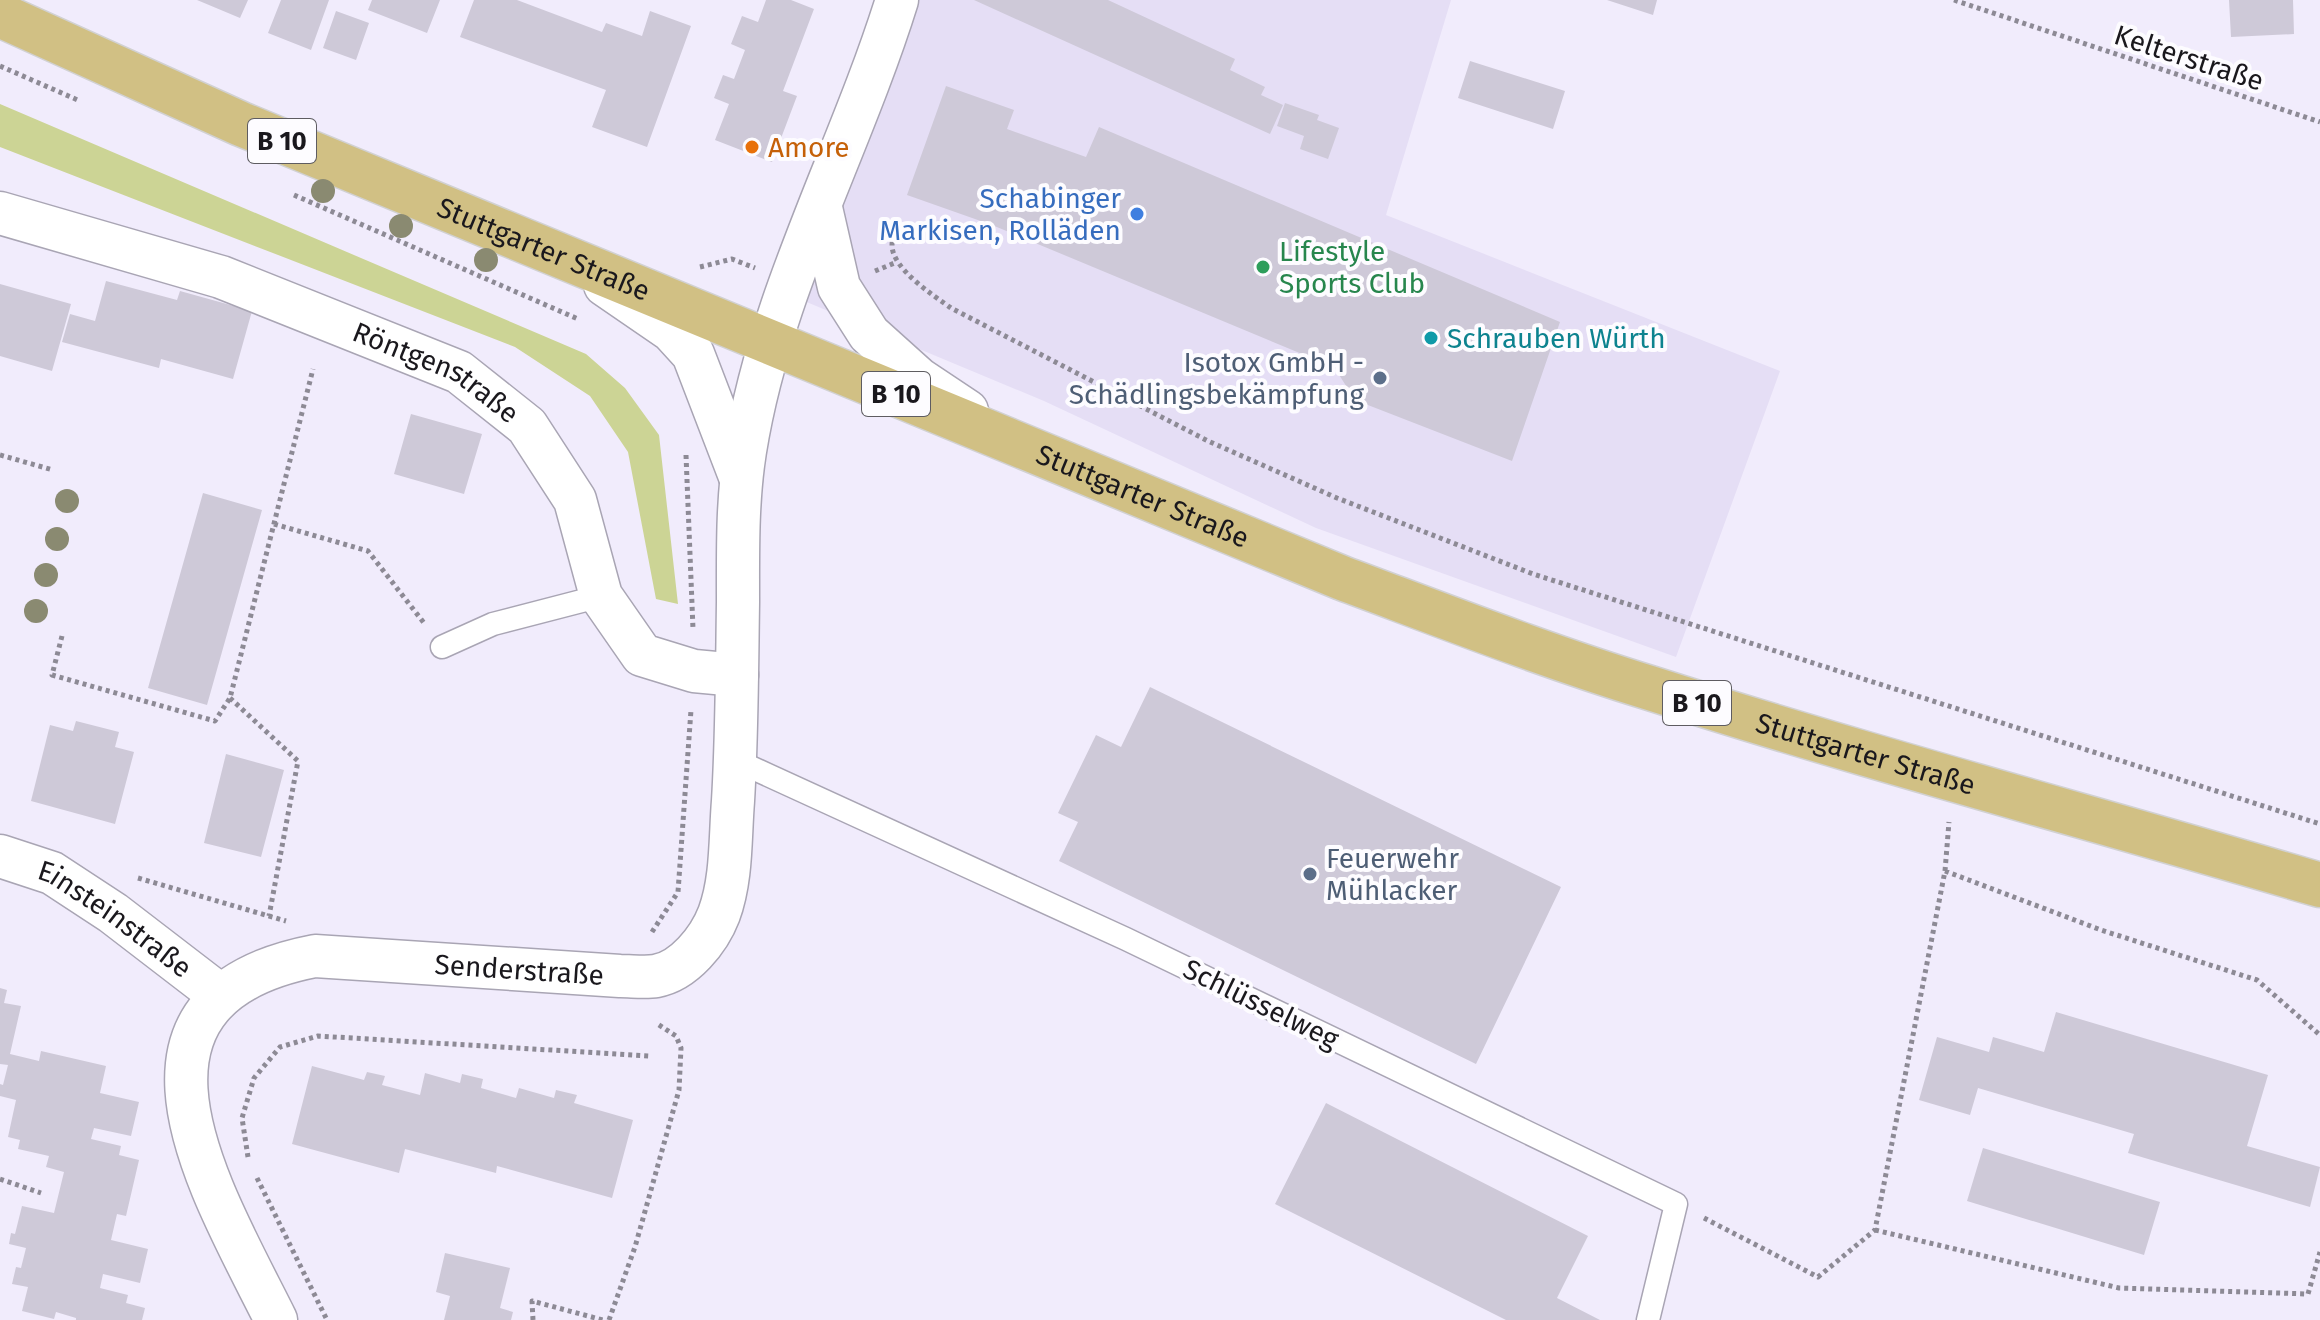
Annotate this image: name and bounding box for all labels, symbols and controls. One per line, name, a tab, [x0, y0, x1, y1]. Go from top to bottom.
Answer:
street label: Kelterstraße	[2110, 18, 2268, 98]
road number: B 10	[248, 119, 316, 163]
place label: Amore	[768, 131, 850, 164]
marker: Amore	[743, 138, 761, 156]
place label: Schabinger Markisen, Rolläden	[879, 182, 1121, 247]
street label: Stuttgarter Straße	[433, 190, 655, 307]
marker: Schabinger Markisen, Rolläden	[1128, 205, 1146, 223]
place label: Lifestyle Sports Club	[1279, 235, 1425, 300]
marker: Lifestyle Sports Club	[1254, 258, 1272, 276]
street label: Röntgenstraße	[348, 315, 526, 430]
place label: Schrauben Würth	[1447, 322, 1666, 355]
marker: Schrauben Würth	[1422, 329, 1440, 347]
place label: Isotox GmbH - Schädlingsbekämpfung	[1069, 346, 1364, 411]
marker: Isotox GmbH - Schädlingsbekämpfung	[1371, 369, 1389, 387]
road number: B 10	[862, 372, 930, 416]
street label: Stuttgarter Straße	[1032, 437, 1254, 554]
road number: B 10	[1663, 681, 1731, 725]
street label: Stuttgarter Straße	[1752, 706, 1979, 801]
place label: Feuerwehr Mühlacker	[1326, 842, 1459, 907]
street label: Einsteinstraße	[34, 853, 199, 984]
marker: Feuerwehr Mühlacker	[1301, 865, 1319, 883]
street label: Senderstraße	[434, 947, 605, 991]
street label: Schlüsselweg	[1178, 952, 1344, 1056]

